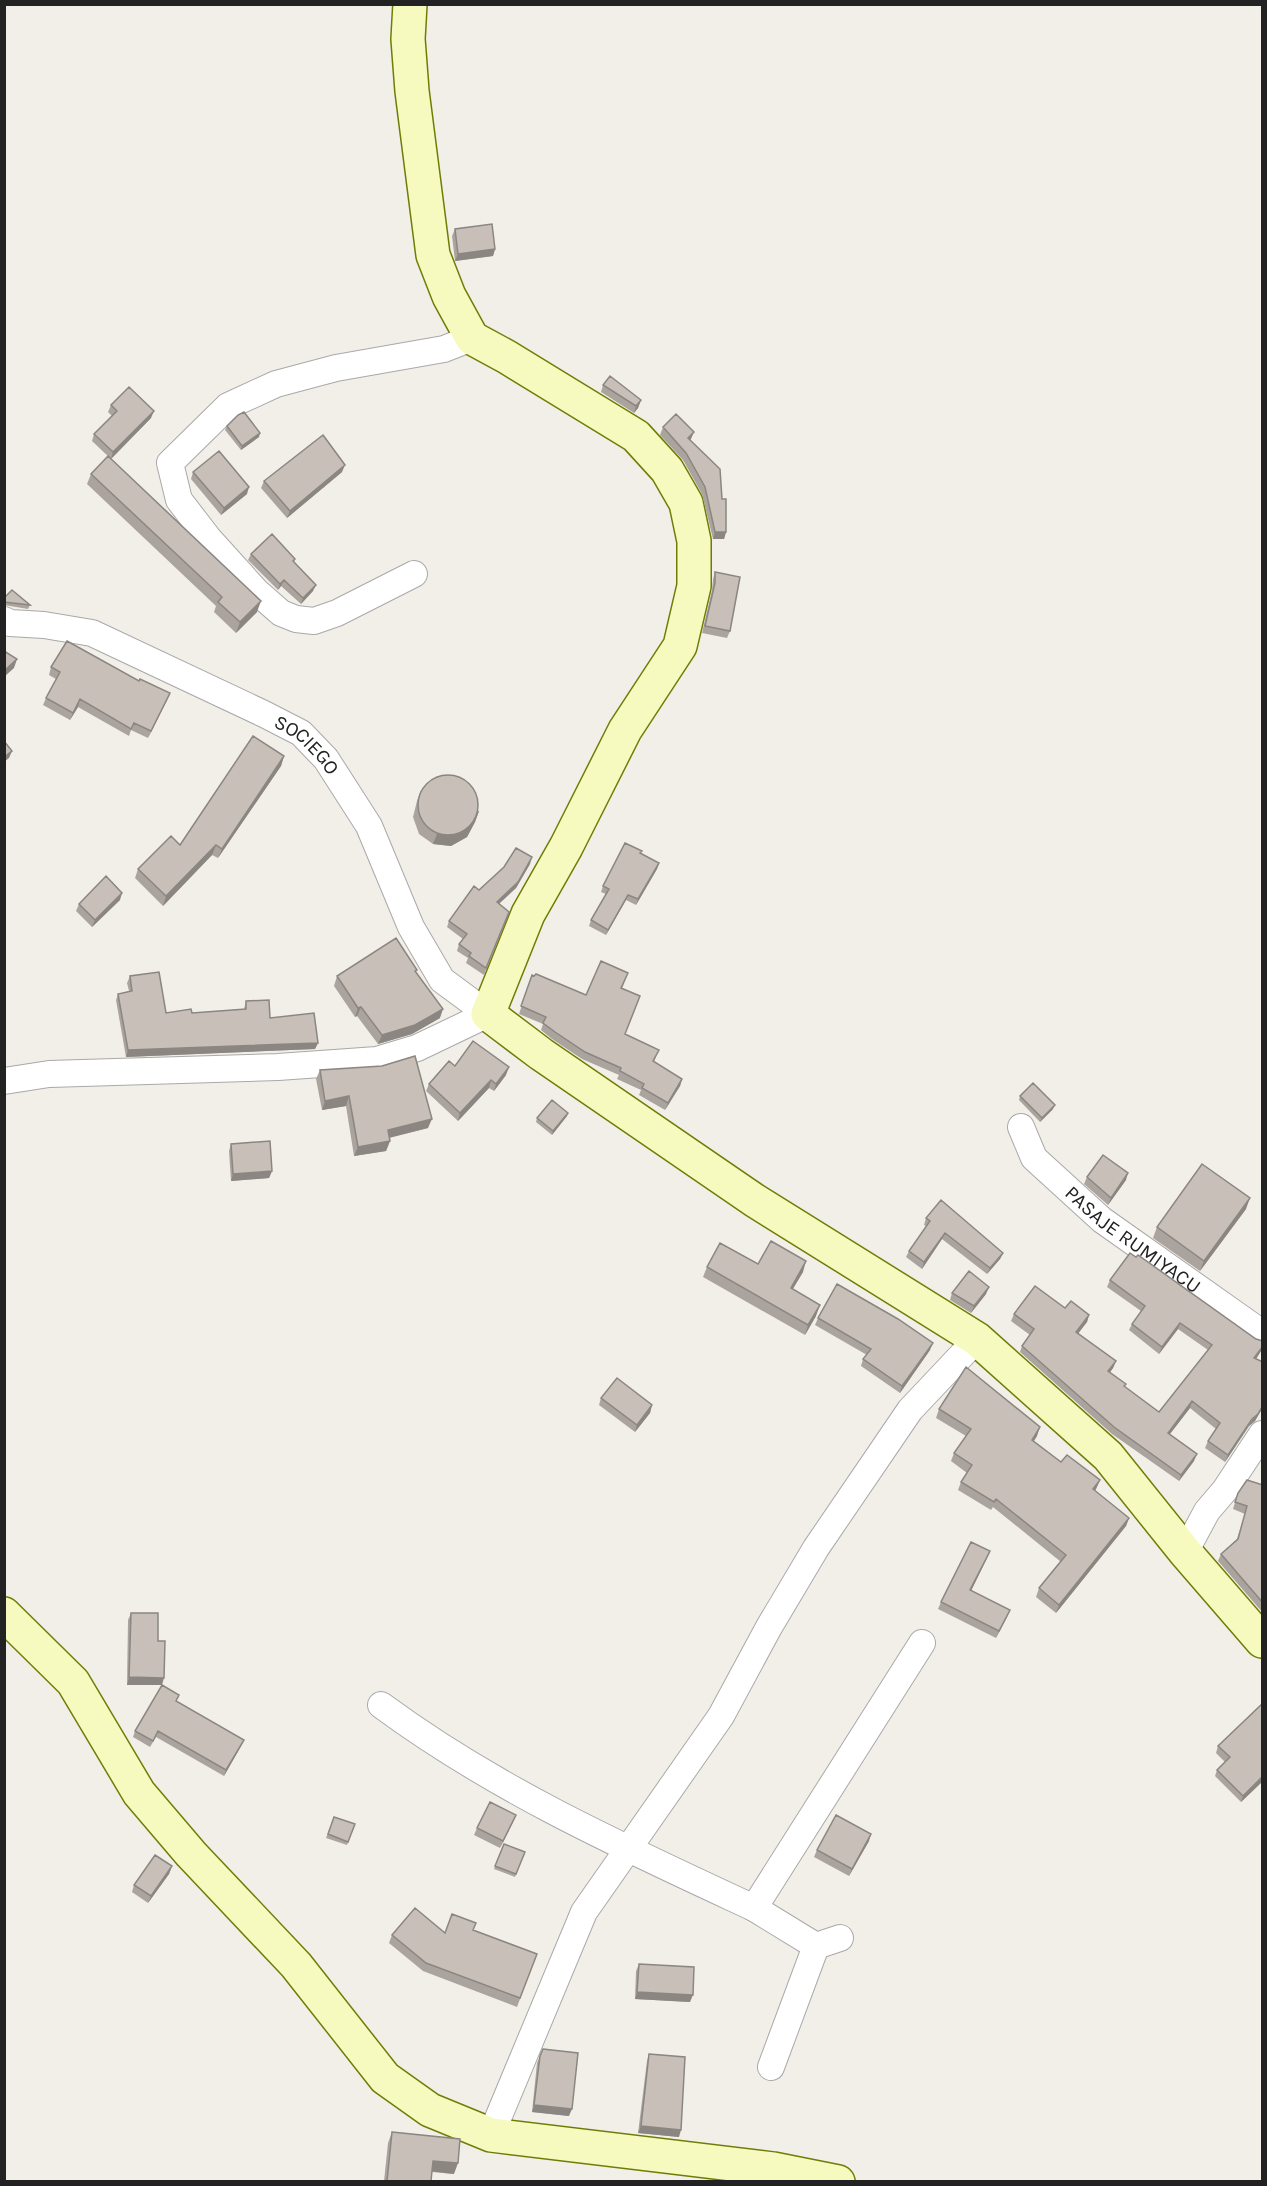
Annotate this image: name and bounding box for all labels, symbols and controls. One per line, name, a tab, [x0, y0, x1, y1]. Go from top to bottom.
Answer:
street label: SOCIEGO	[271, 710, 344, 778]
street label: PASAJE RUMIYACU	[1061, 1181, 1205, 1298]

